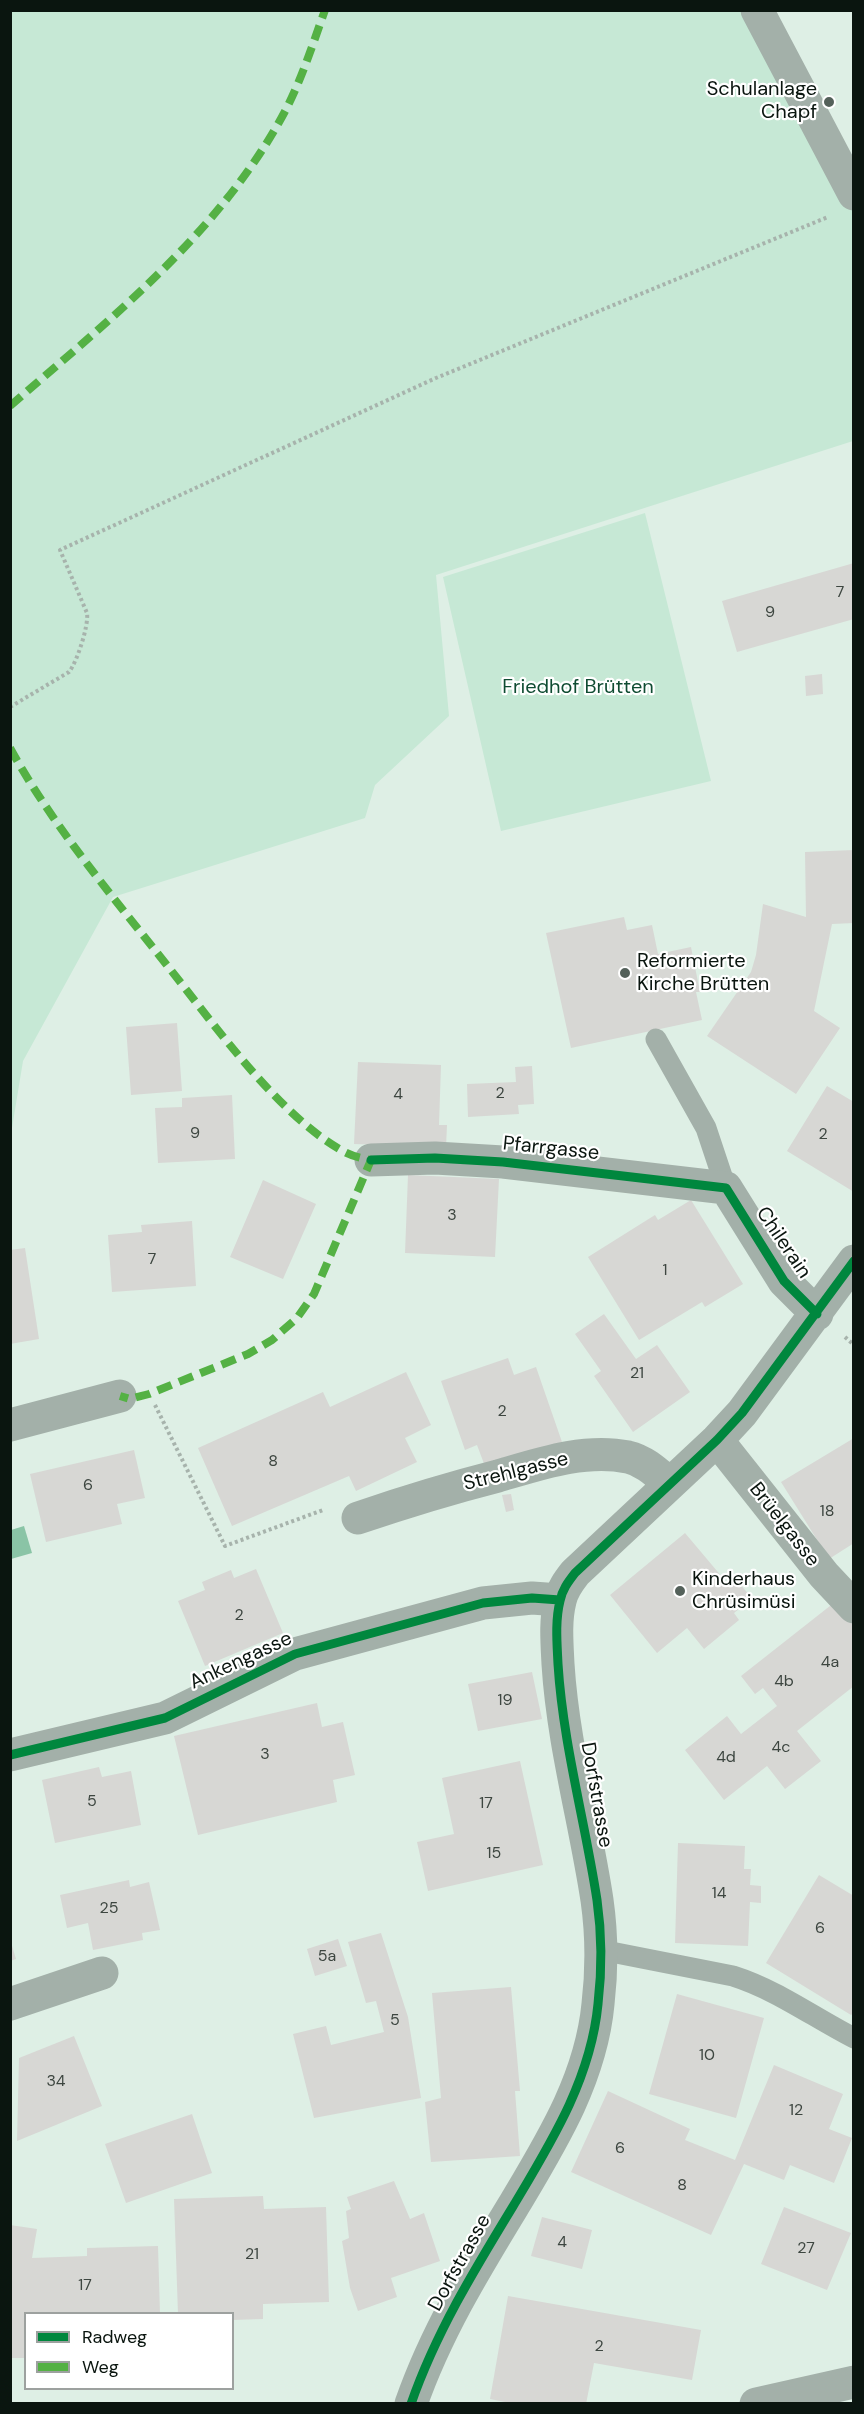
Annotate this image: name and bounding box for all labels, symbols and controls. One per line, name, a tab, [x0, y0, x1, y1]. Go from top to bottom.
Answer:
place label: Schulanlage Chapf	[707, 78, 817, 125]
marker: Schulanlage Chapf	[822, 95, 836, 109]
house number: 7	[836, 583, 844, 603]
house number: 9	[765, 603, 775, 623]
park label: Friedhof Brütten	[502, 676, 654, 700]
place label: Reformierte Kirche Brütten	[637, 950, 769, 997]
marker: Reformierte Kirche Brütten	[618, 966, 632, 980]
house number: 2	[495, 1084, 505, 1104]
house number: 4	[393, 1085, 403, 1105]
house number: 9	[190, 1124, 200, 1144]
house number: 2	[818, 1125, 828, 1145]
street label: Pfarrgasse	[502, 1132, 600, 1166]
street label: Chilerain	[750, 1203, 816, 1283]
house number: 3	[447, 1206, 457, 1226]
house number: 7	[148, 1250, 156, 1270]
house number: 1	[663, 1261, 667, 1281]
house number: 21	[630, 1364, 644, 1384]
house number: 2	[497, 1402, 507, 1422]
street label: Strehlgasse	[461, 1447, 571, 1497]
house number: 8	[268, 1452, 278, 1472]
house number: 6	[83, 1476, 93, 1496]
street label: Brüelgasse	[744, 1478, 824, 1572]
house number: 18	[820, 1502, 834, 1522]
place label: Kinderhaus Chrüsimüsi	[692, 1568, 796, 1615]
marker: Kinderhaus Chrüsimüsi	[673, 1584, 687, 1598]
house number: 2	[234, 1606, 244, 1626]
street label: Ankengasse	[186, 1627, 296, 1695]
house number: 4a	[821, 1653, 839, 1673]
house number: 4b	[774, 1672, 794, 1692]
house number: 19	[497, 1691, 513, 1711]
house number: 4c	[772, 1738, 790, 1758]
street label: Dorfstrasse	[575, 1740, 617, 1850]
house number: 3	[260, 1745, 270, 1765]
house number: 4d	[716, 1748, 736, 1768]
house number: 5	[87, 1792, 97, 1812]
house number: 17	[479, 1794, 493, 1814]
house number: 15	[487, 1844, 501, 1864]
house number: 14	[712, 1884, 726, 1904]
house number: 25	[100, 1899, 118, 1919]
house number: 6	[815, 1919, 825, 1939]
house number: 5a	[318, 1947, 336, 1967]
house number: 5	[390, 2011, 400, 2031]
house number: 10	[699, 2046, 715, 2066]
house number: 34	[46, 2072, 66, 2092]
house number: 12	[789, 2101, 803, 2121]
house number: 6	[615, 2139, 625, 2159]
house number: 8	[677, 2176, 687, 2196]
street label: Dorfstrasse	[424, 2211, 496, 2315]
house number: 4	[557, 2233, 567, 2253]
house number: 27	[797, 2239, 815, 2259]
house number: 21	[245, 2245, 259, 2265]
house number: 17	[78, 2276, 92, 2296]
legend	[24, 2312, 234, 2390]
text: Radweg	[82, 2325, 147, 2349]
house number: 2	[594, 2337, 604, 2357]
text: Weg	[82, 2355, 119, 2379]

